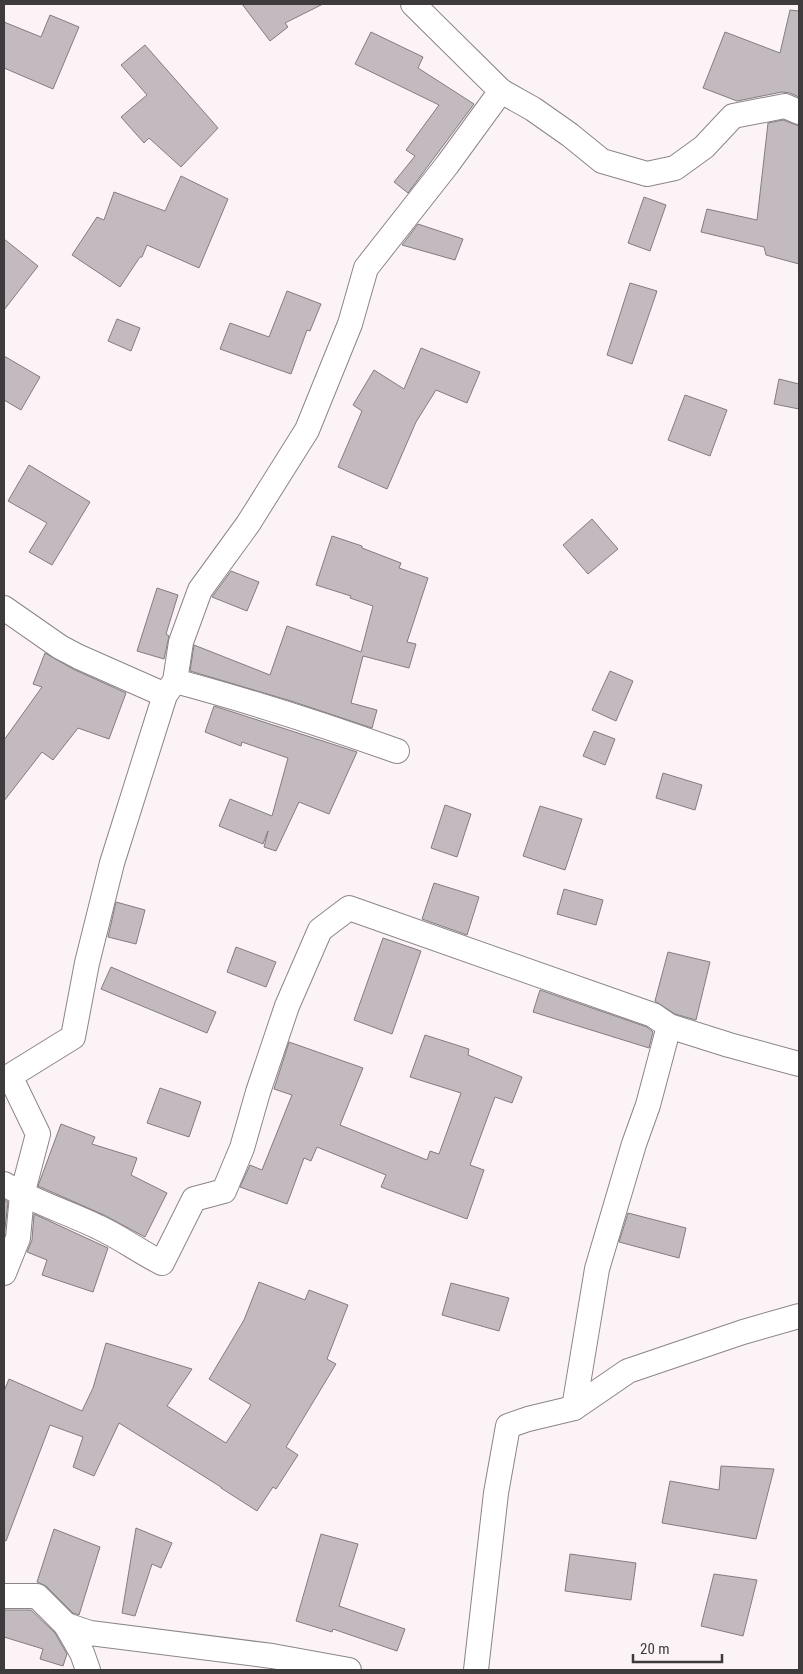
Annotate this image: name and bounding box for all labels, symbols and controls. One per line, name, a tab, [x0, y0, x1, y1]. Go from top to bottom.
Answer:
scale bar	[633, 1632, 722, 1664]
text: 20 m	[640, 1640, 670, 1658]

